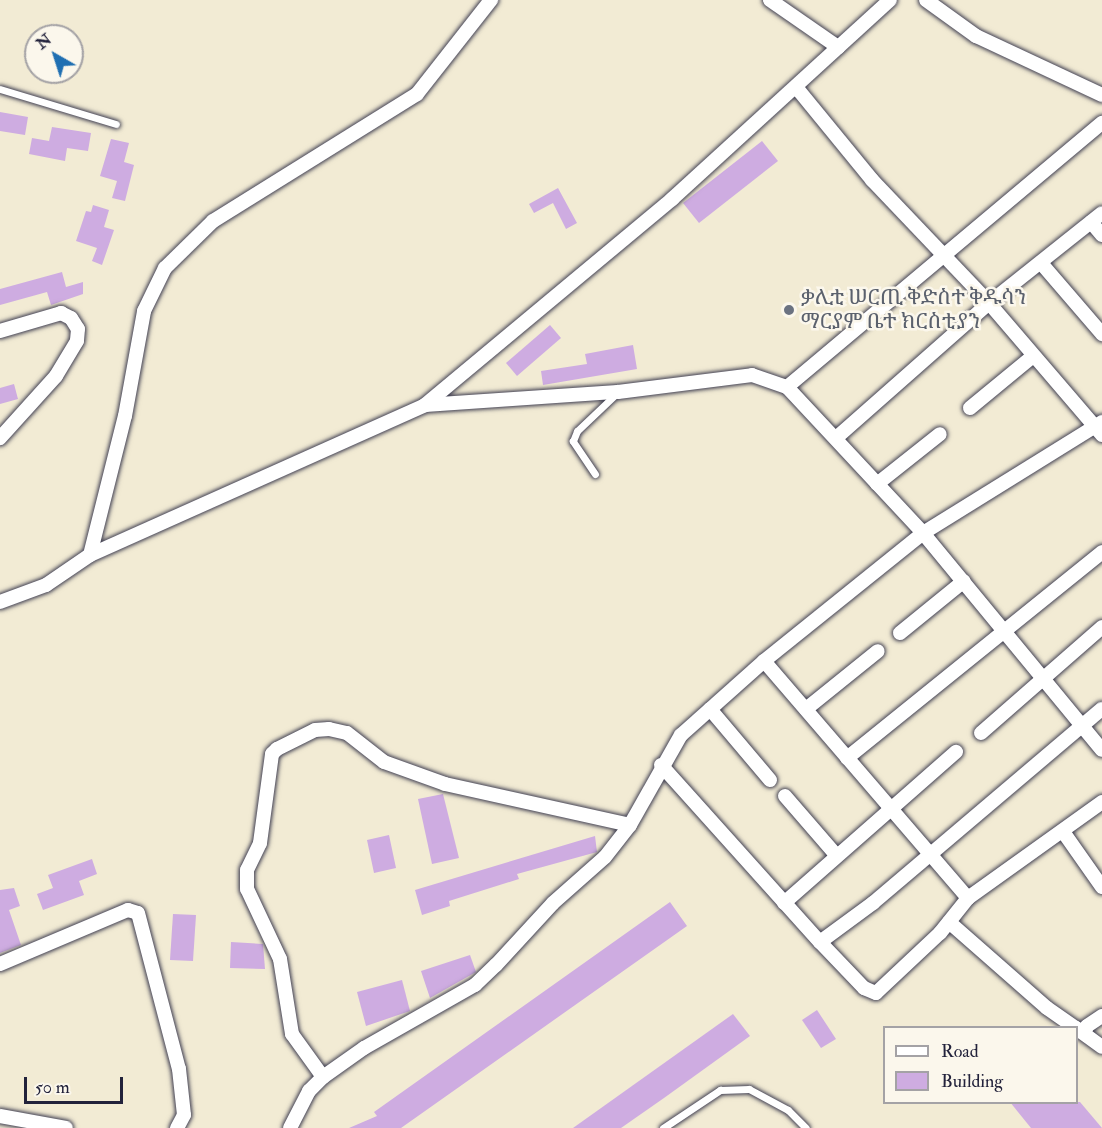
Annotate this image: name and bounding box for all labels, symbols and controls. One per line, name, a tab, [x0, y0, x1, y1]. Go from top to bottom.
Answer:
north arrow	[24, 24, 84, 84]
text: N	[32, 29, 56, 54]
place label: ቃሊቲ ሠርጢ ቅድስተ ቅዱሳን ማርያም ቤተ ክርስቲያን	[801, 285, 1026, 335]
marker: ቃሊቲ ሠርጢ ቅድስተ ቅዱሳን ማርያም ቤተ ክርስቲያን	[782, 303, 796, 317]
legend	[883, 1026, 1078, 1104]
text: Road	[941, 1040, 979, 1063]
scale bar	[27, 1065, 126, 1103]
text: Building	[941, 1070, 1003, 1093]
text: 50 m	[35, 1076, 70, 1099]

